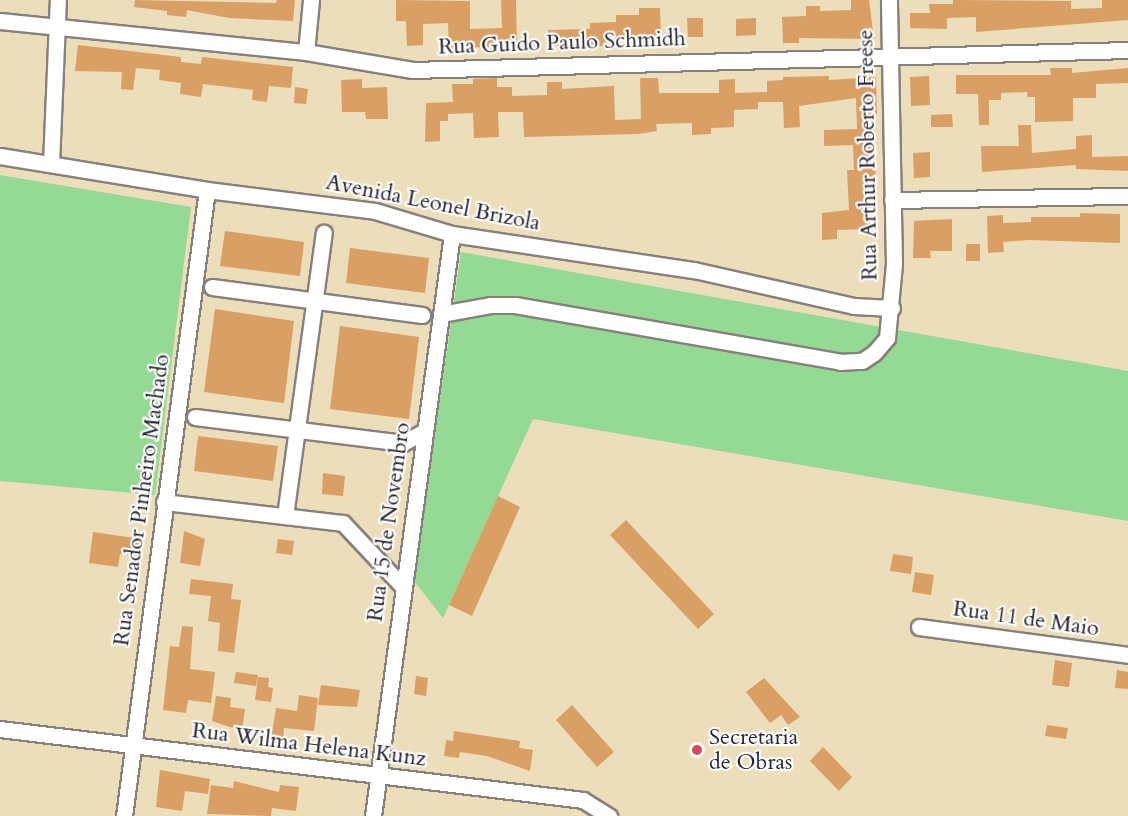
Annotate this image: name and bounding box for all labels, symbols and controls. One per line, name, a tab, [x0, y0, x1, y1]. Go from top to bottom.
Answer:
street label: Rua Guido Paulo Schmidh	[438, 25, 686, 61]
street label: Rua Arthur Roberto Freese	[853, 29, 883, 281]
street label: Avenida Leonel Brizola	[324, 169, 542, 237]
street label: Rua Senador Pinheiro Machado	[108, 352, 176, 648]
street label: Rua 15 de Novembro	[362, 421, 416, 623]
street label: Rua 11 de Maio	[951, 596, 1101, 642]
street label: Rua Wilma Helena Kunz	[191, 718, 427, 772]
place label: Secretaria de Obras	[709, 724, 798, 776]
marker: Secretaria de Obras	[690, 743, 704, 757]

